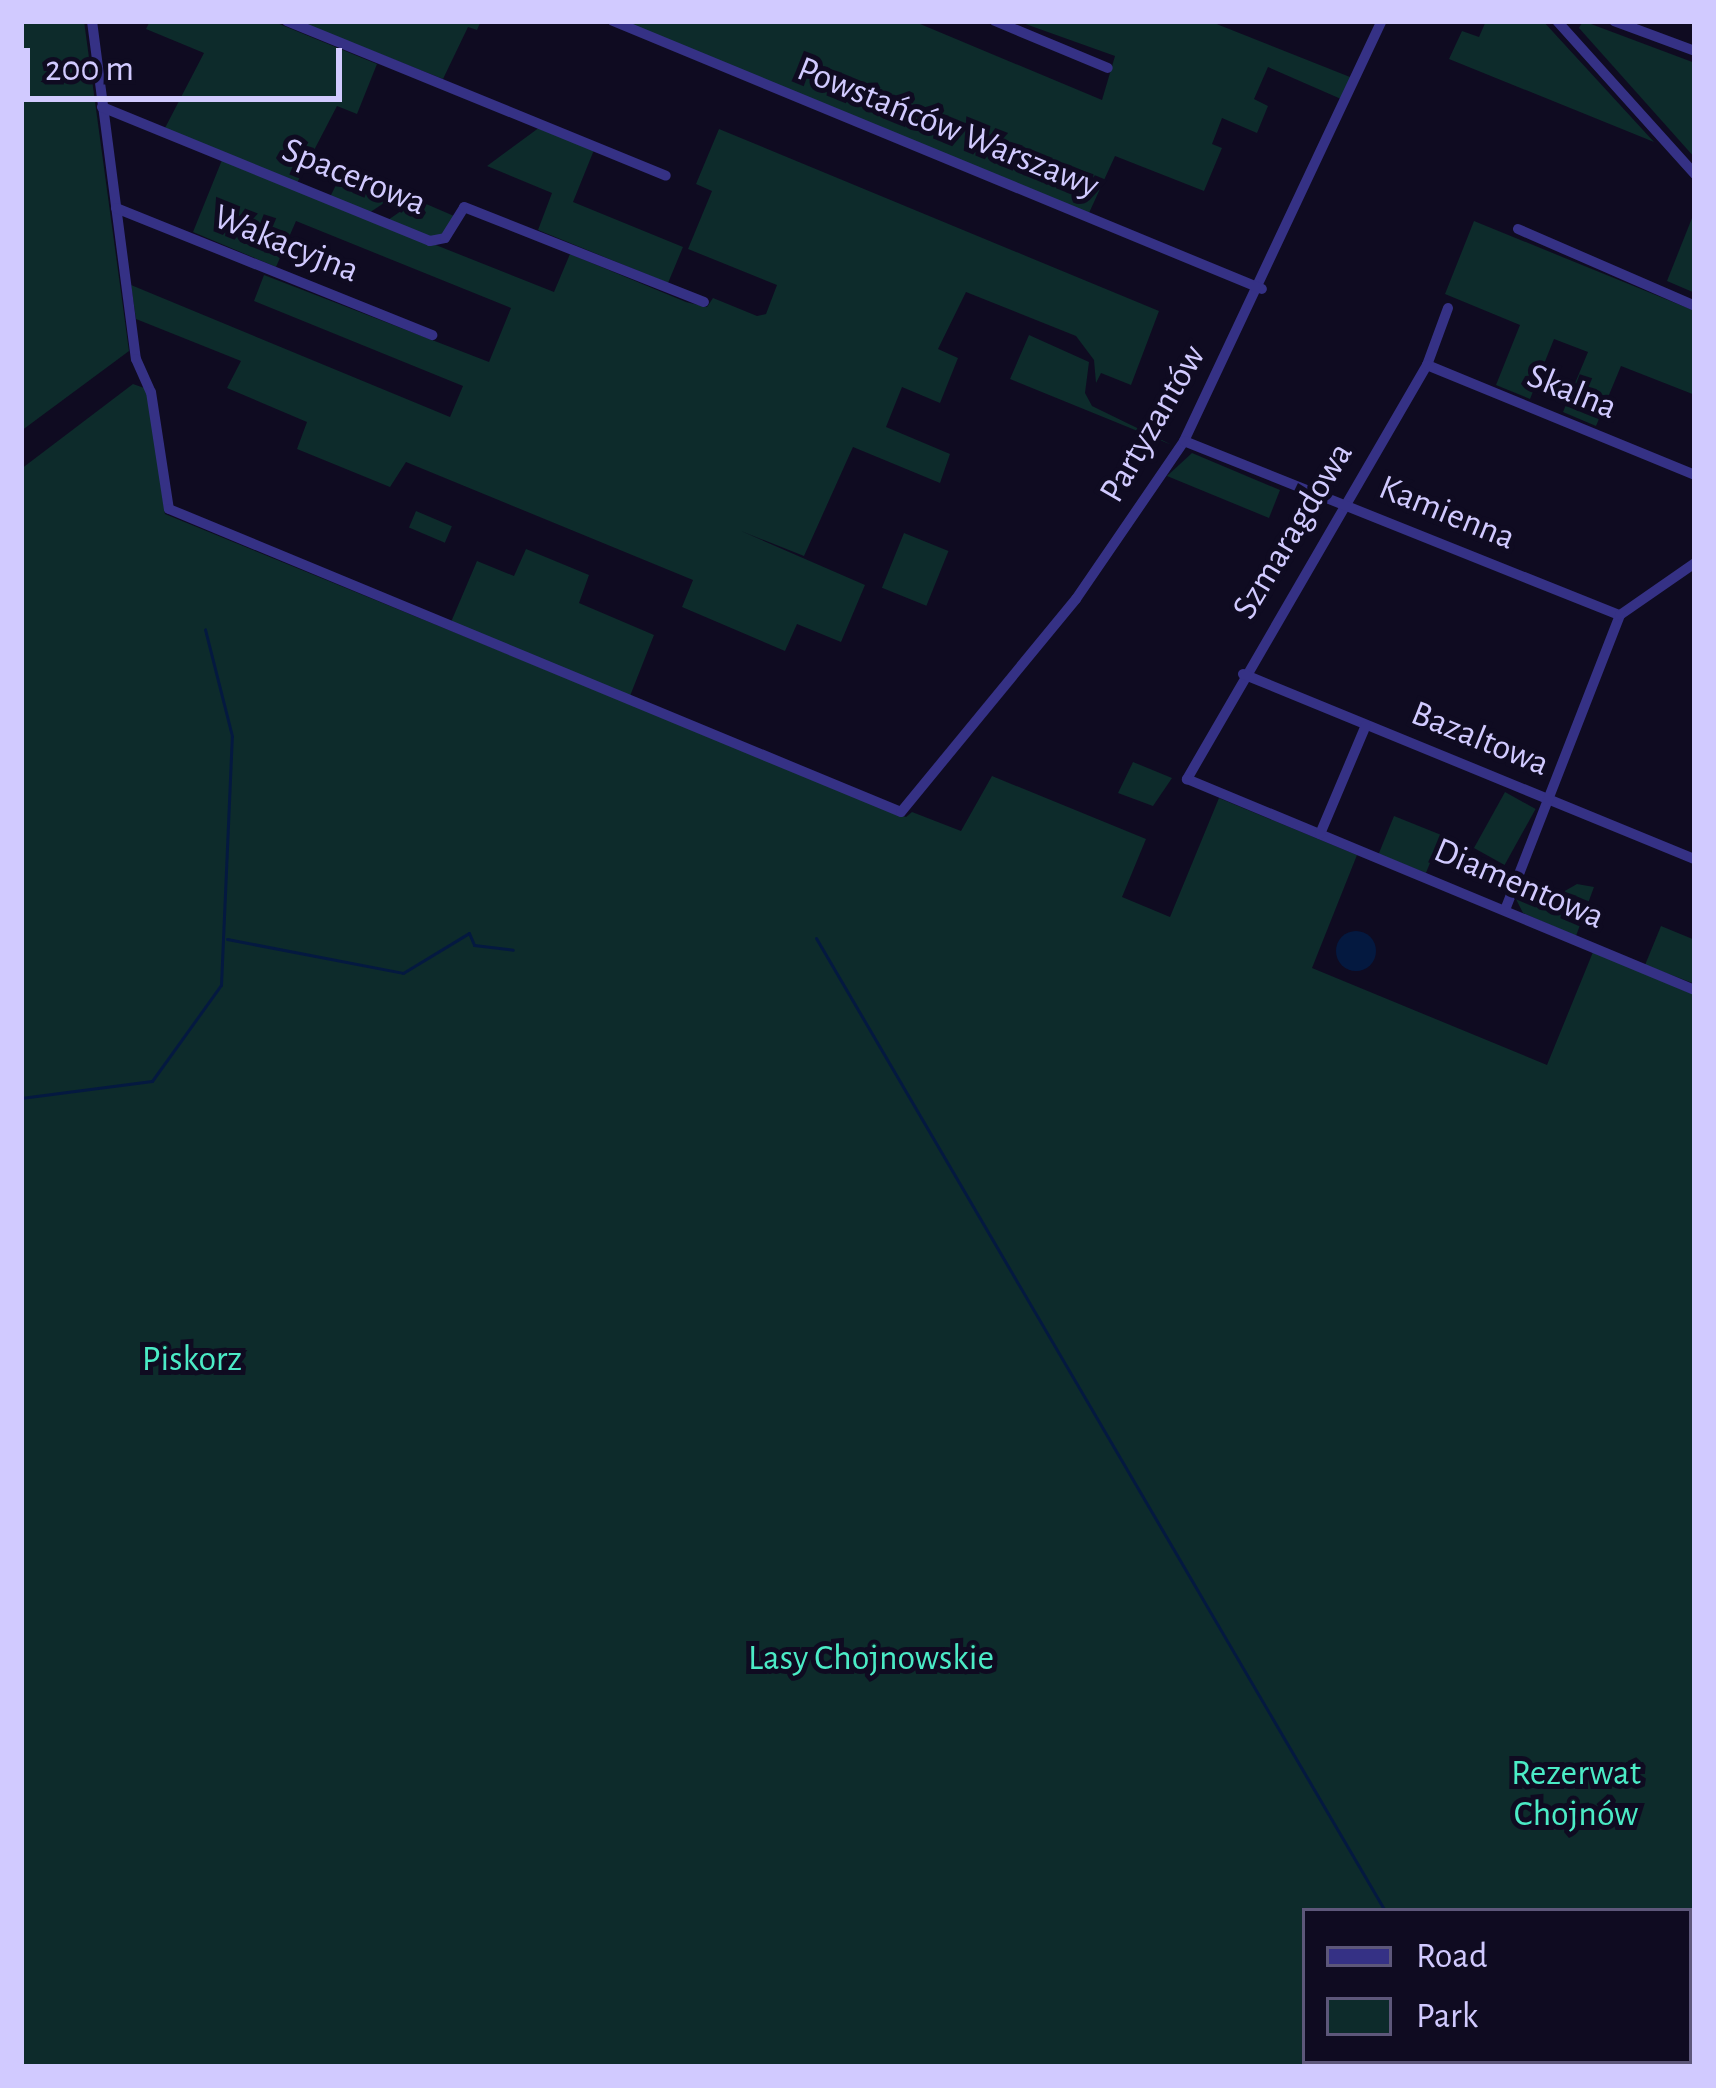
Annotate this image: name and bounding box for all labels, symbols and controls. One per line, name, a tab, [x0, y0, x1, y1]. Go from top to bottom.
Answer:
scale bar	[30, 24, 348, 98]
street label: Powstańców Warszawy	[791, 48, 1105, 208]
text: 200 m	[45, 51, 134, 87]
street label: Spacerowa	[276, 129, 432, 225]
street label: Wakacyjna	[207, 195, 365, 293]
street label: Partyzantów	[1091, 338, 1215, 510]
street label: Skalna	[1521, 355, 1623, 429]
street label: Szmaragdowa	[1223, 435, 1363, 627]
street label: Kamienna	[1373, 466, 1521, 560]
street label: Bazaltowa	[1405, 692, 1555, 786]
street label: Diamentowa	[1427, 829, 1611, 939]
park label: Piskorz	[142, 1338, 242, 1382]
park label: Lasy Chojnowskie	[748, 1637, 994, 1681]
park label: Rezerwat Chojnów	[1511, 1751, 1641, 1836]
legend	[1302, 1908, 1692, 2064]
text: Road	[1416, 1938, 1488, 1974]
text: Park	[1416, 1998, 1478, 2034]

